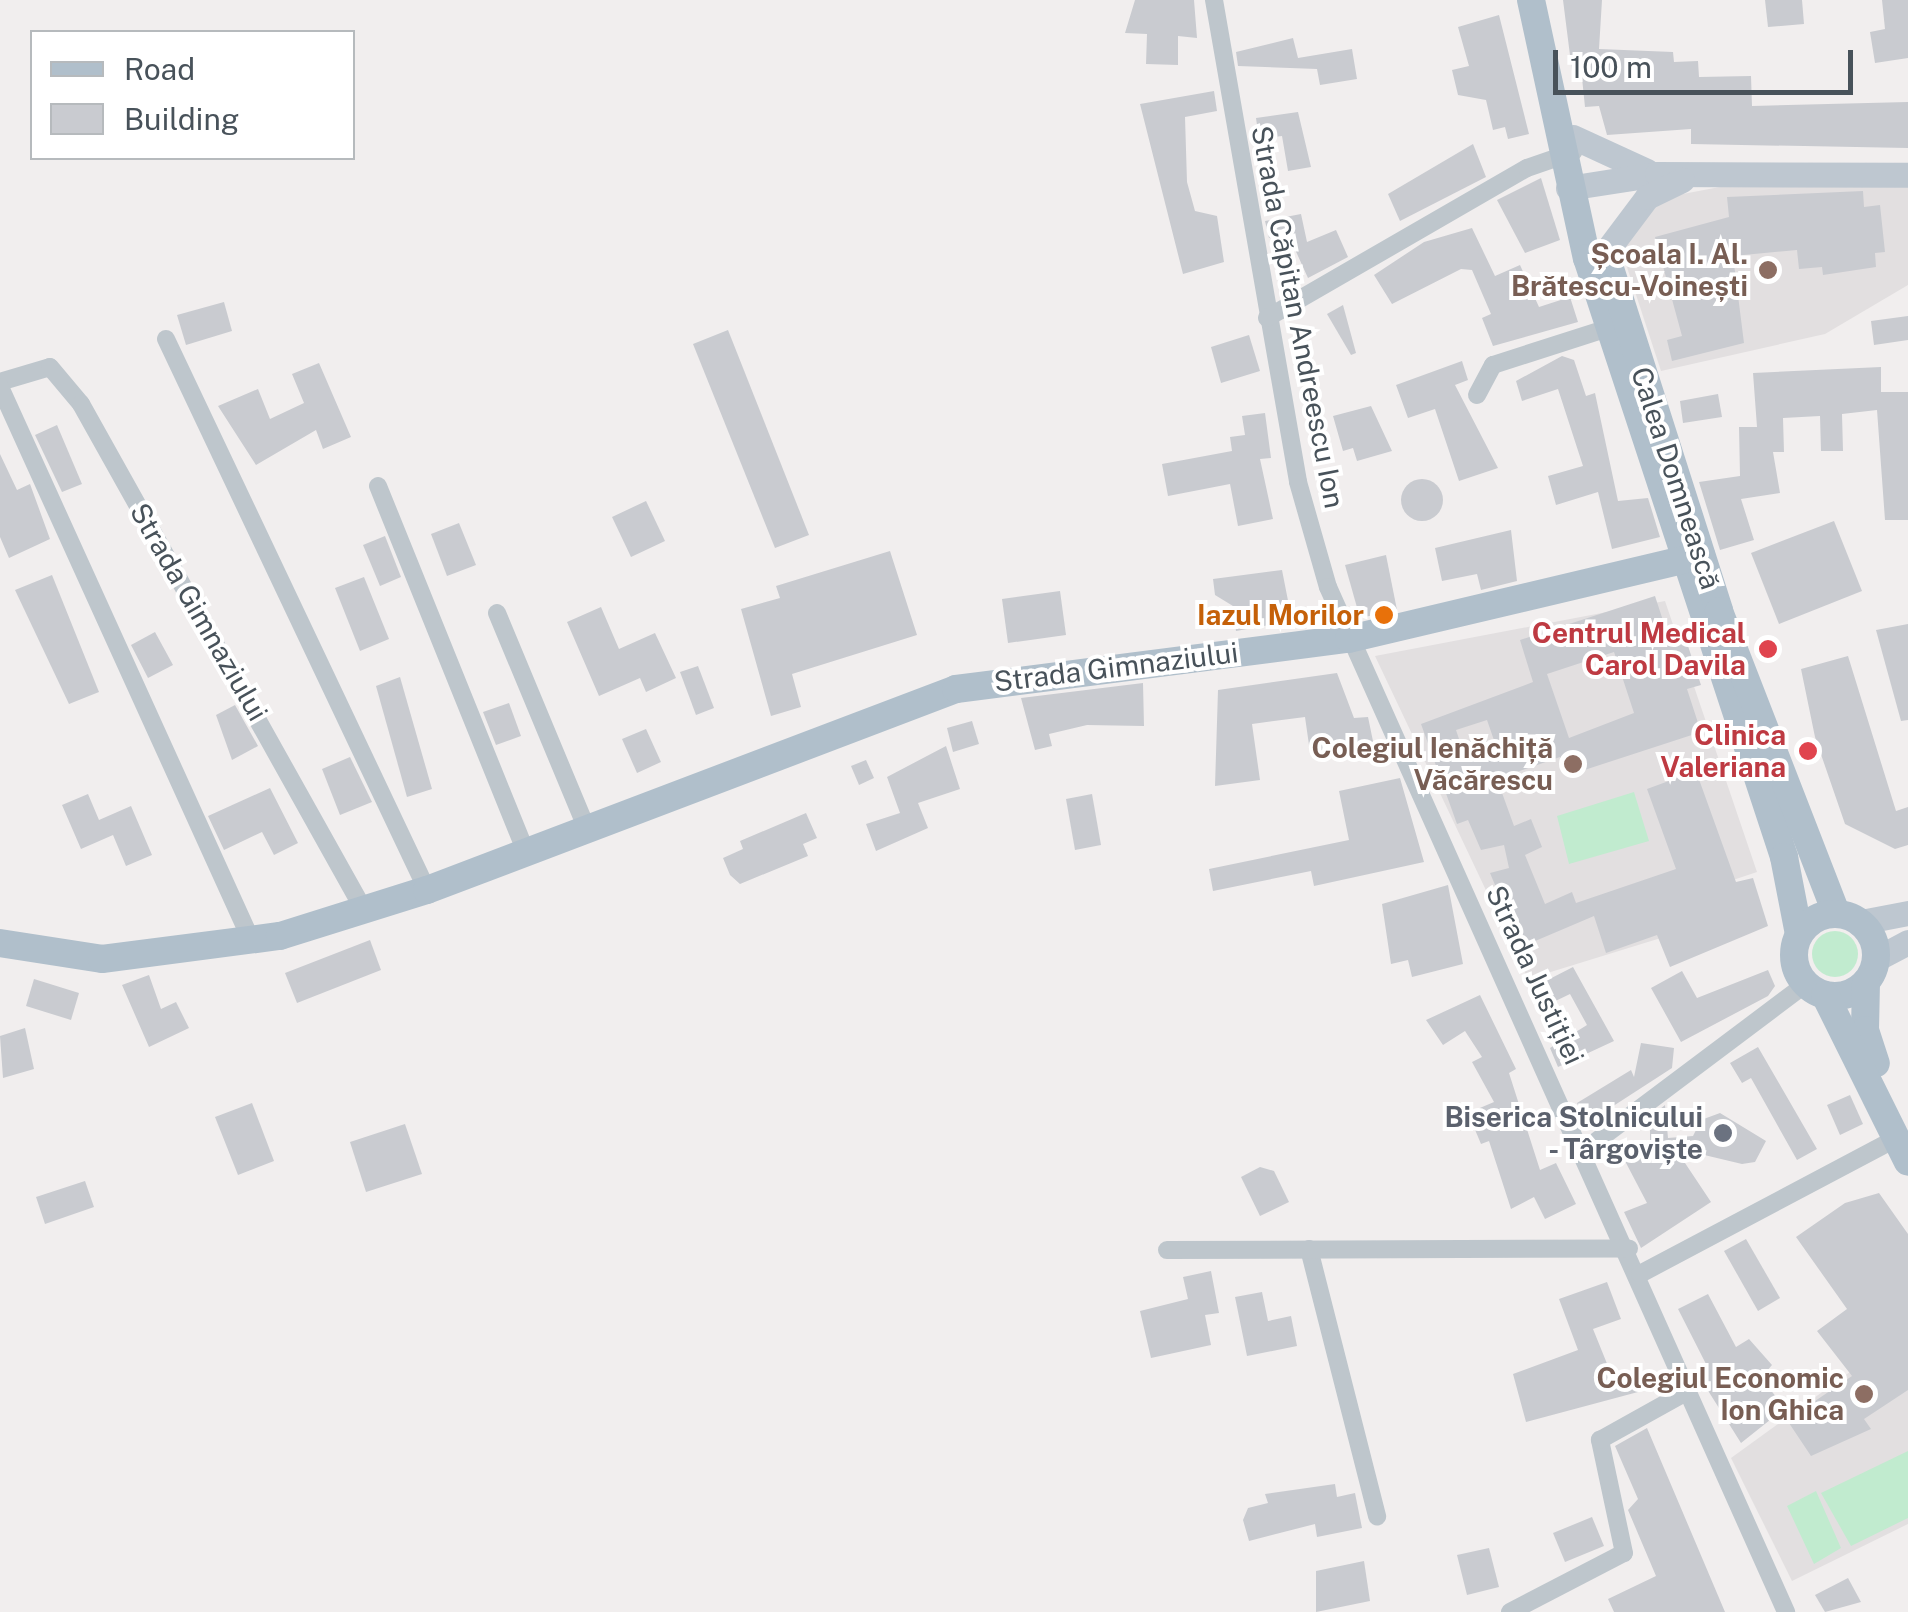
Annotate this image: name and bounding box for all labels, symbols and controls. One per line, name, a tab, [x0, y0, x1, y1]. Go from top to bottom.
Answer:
legend	[30, 30, 355, 160]
scale bar	[1558, 30, 1858, 92]
text: 100 m	[1570, 49, 1652, 85]
text: Road	[124, 51, 195, 87]
text: Building	[124, 101, 239, 137]
street label: Strada Căpitan Andreescu Ion	[1244, 123, 1352, 511]
place label: Școala I. Al. Brătescu-Voinești	[1511, 237, 1748, 303]
marker: Școala I. Al. Brătescu-Voinești	[1757, 259, 1779, 281]
street label: Calea Domnească	[1624, 363, 1728, 593]
street label: Strada Gimnaziului	[123, 497, 275, 727]
place label: Iazul Morilor	[1197, 598, 1364, 632]
marker: Iazul Morilor	[1373, 604, 1395, 626]
place label: Centrul Medical Carol Davila	[1532, 616, 1746, 682]
street label: Strada Gimnaziului	[992, 635, 1240, 699]
marker: Centrul Medical Carol Davila	[1755, 636, 1781, 662]
place label: Clinica Valeriana	[1660, 718, 1786, 784]
place label: Colegiul Ienăchiță Văcărescu	[1312, 731, 1553, 797]
marker: Clinica Valeriana	[1795, 738, 1821, 764]
marker: Colegiul Ienăchiță Văcărescu	[1562, 753, 1584, 775]
street label: Strada Justiției	[1479, 880, 1591, 1070]
place label: Biserica Stolnicului - Târgoviște	[1444, 1100, 1703, 1166]
marker: Biserica Stolnicului - Târgoviște	[1712, 1122, 1734, 1144]
place label: Colegiul Economic Ion Ghica	[1596, 1361, 1844, 1427]
marker: Colegiul Economic Ion Ghica	[1853, 1383, 1875, 1405]

